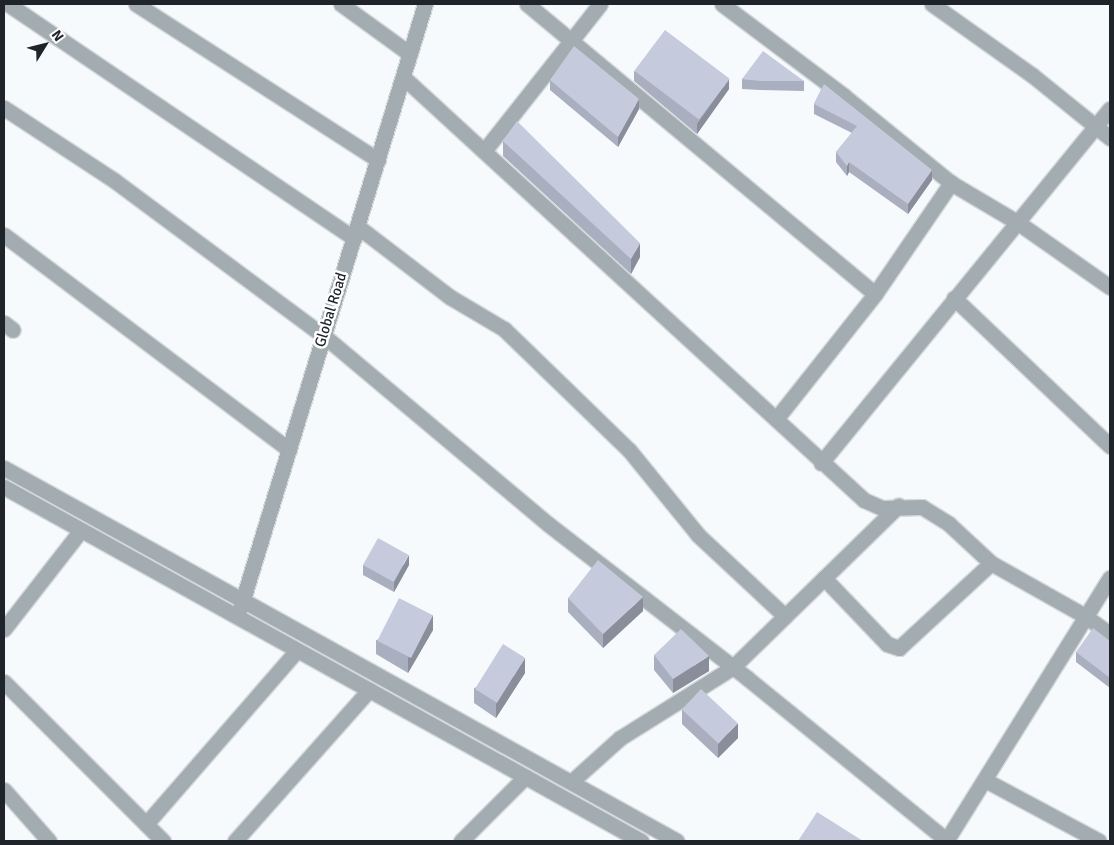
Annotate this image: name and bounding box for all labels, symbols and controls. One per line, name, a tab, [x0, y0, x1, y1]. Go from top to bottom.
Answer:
north arrow	[20, 20, 70, 70]
text: N	[48, 27, 67, 45]
street label: Global Road	[311, 271, 351, 349]

